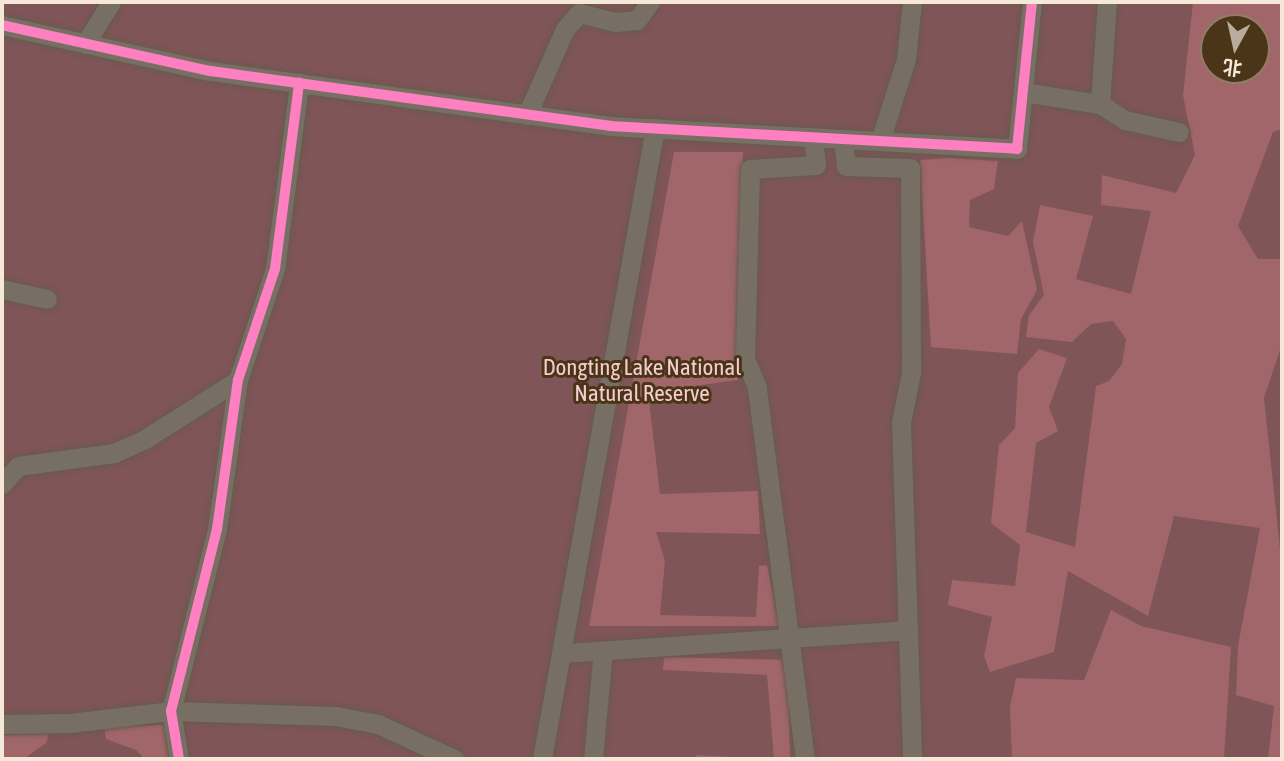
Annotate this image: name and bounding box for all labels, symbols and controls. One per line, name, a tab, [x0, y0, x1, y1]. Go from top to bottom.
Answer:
north arrow	[1200, 14, 1270, 84]
text: 北	[1221, 56, 1243, 80]
park label: Dongting Lake National Natural Reserve	[543, 353, 741, 407]

